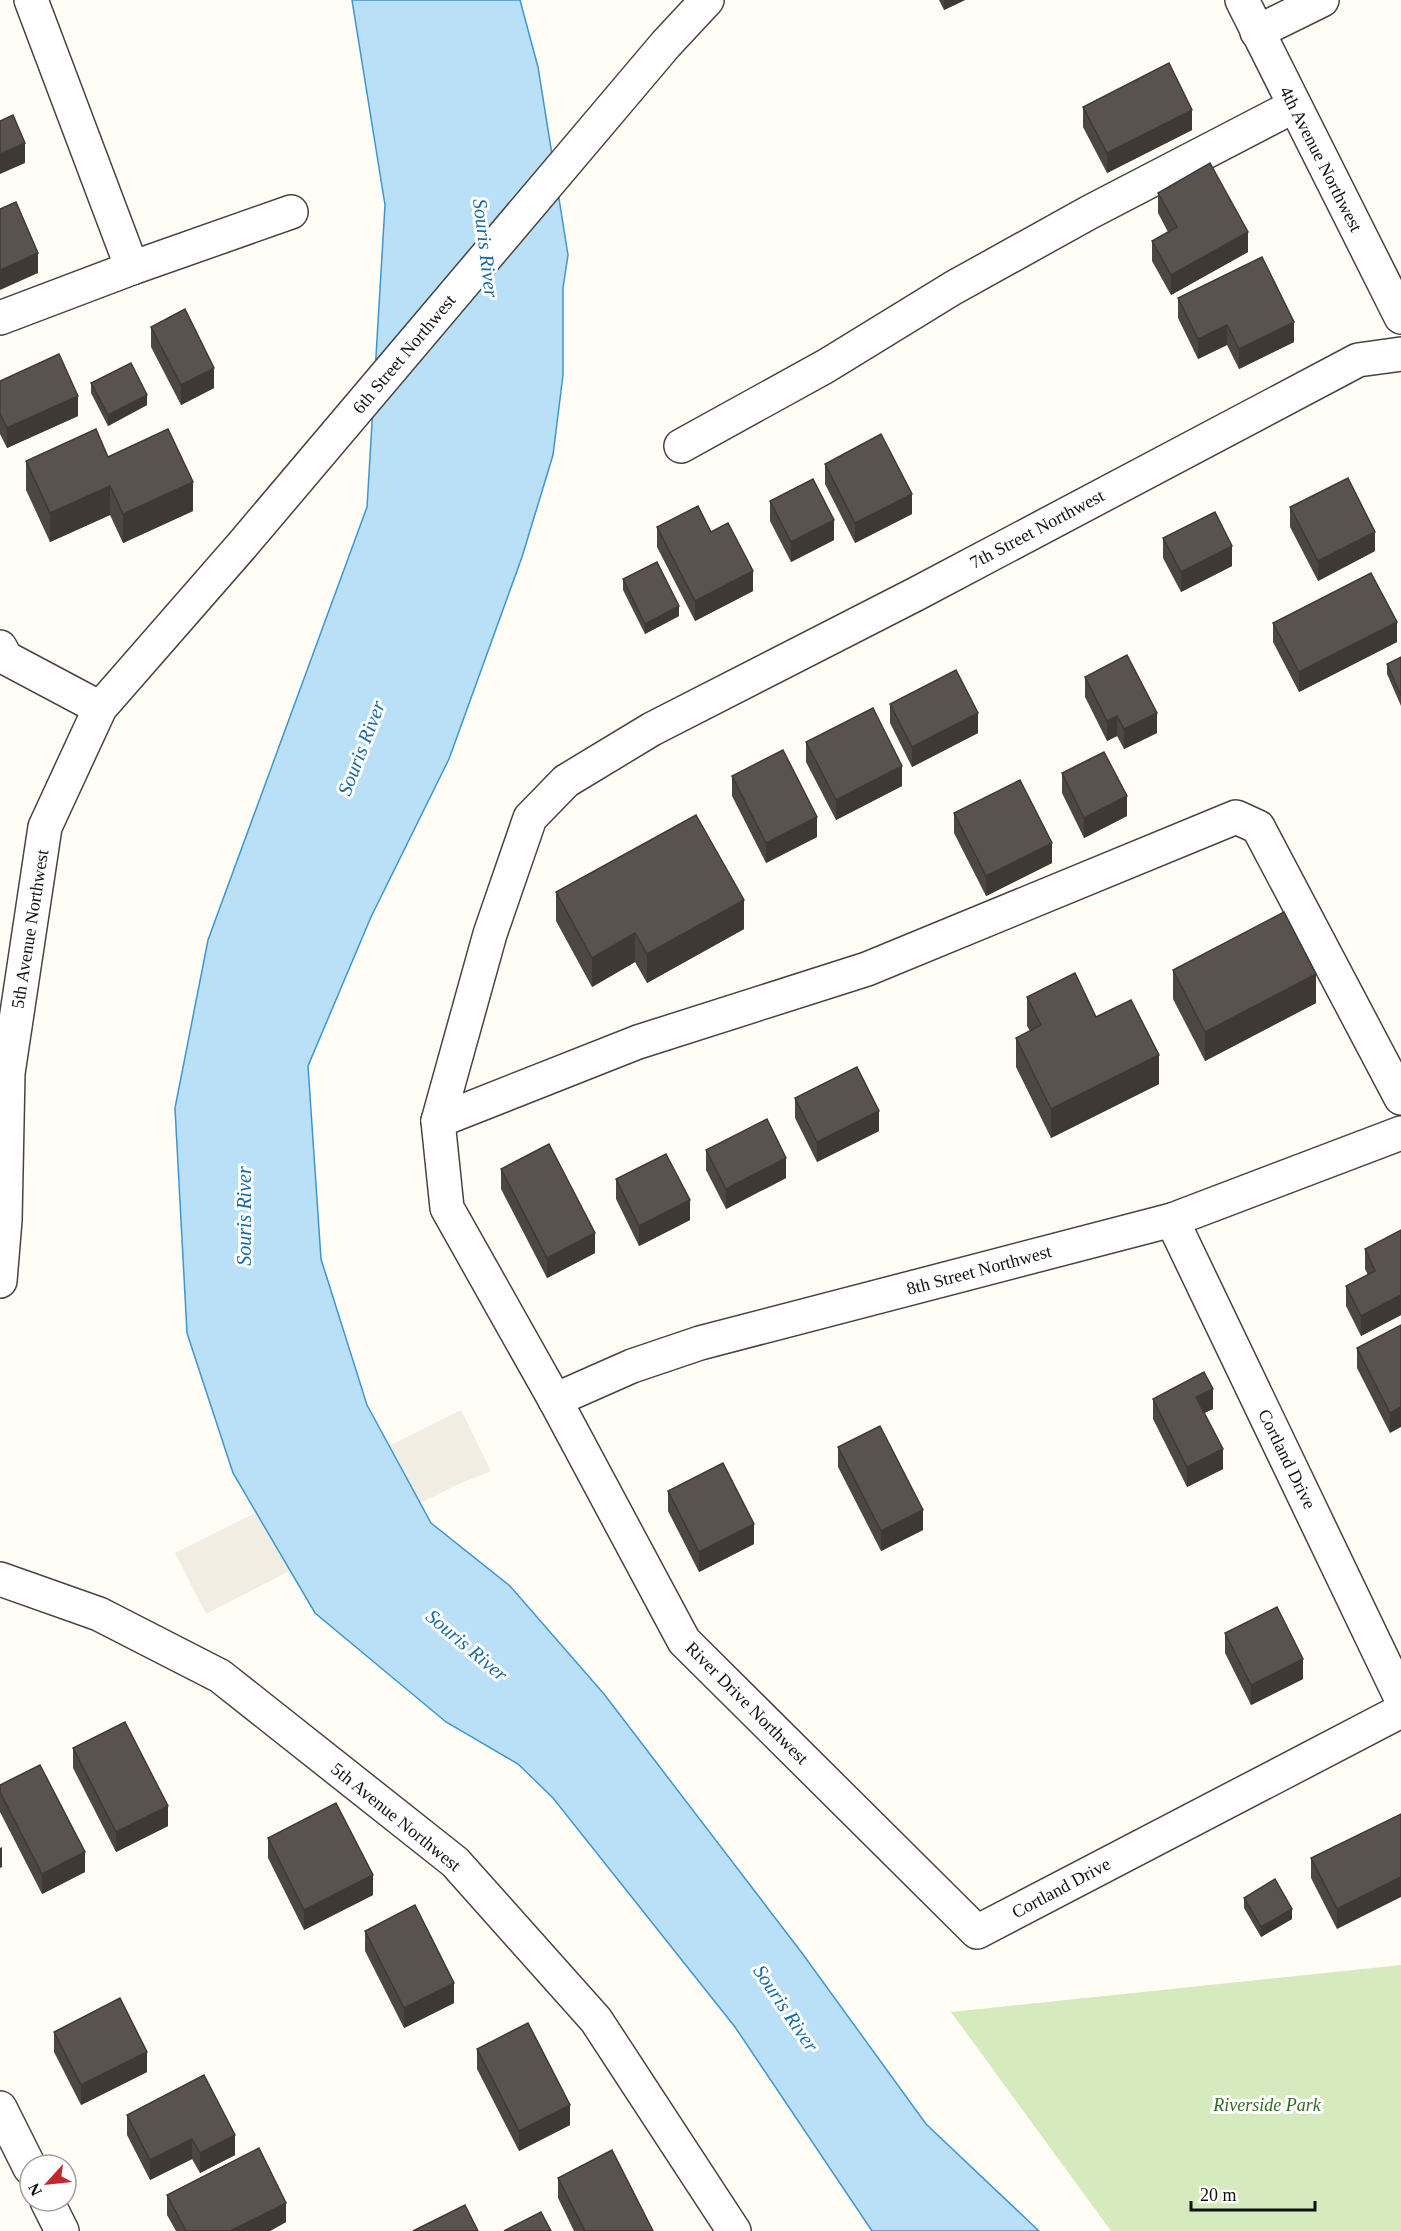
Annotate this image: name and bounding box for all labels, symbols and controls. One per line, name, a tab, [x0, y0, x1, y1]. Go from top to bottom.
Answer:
street label: 4th Avenue Northwest	[1276, 83, 1366, 235]
water label: Souris River	[469, 197, 503, 299]
street label: 6th Street Northwest	[348, 291, 460, 417]
street label: 7th Street Northwest	[967, 485, 1107, 573]
water label: Souris River	[333, 697, 389, 798]
street label: 5th Avenue Northwest	[8, 848, 52, 1010]
water label: Souris River	[233, 1166, 255, 1266]
street label: 8th Street Northwest	[904, 1241, 1054, 1299]
street label: Cortland Drive	[1254, 1406, 1320, 1512]
water label: Souris River	[422, 1605, 512, 1686]
street label: River Drive Northwest	[682, 1638, 812, 1768]
street label: 5th Avenue Northwest	[327, 1759, 465, 1875]
street label: Cortland Drive	[1008, 1854, 1114, 1922]
water label: Souris River	[749, 1961, 823, 2056]
park label: Riverside Park	[1212, 2095, 1322, 2115]
north arrow	[18, 2153, 78, 2213]
scale bar	[1191, 2174, 1316, 2212]
text: N	[25, 2180, 45, 2199]
text: 20 m	[1200, 2185, 1237, 2205]

